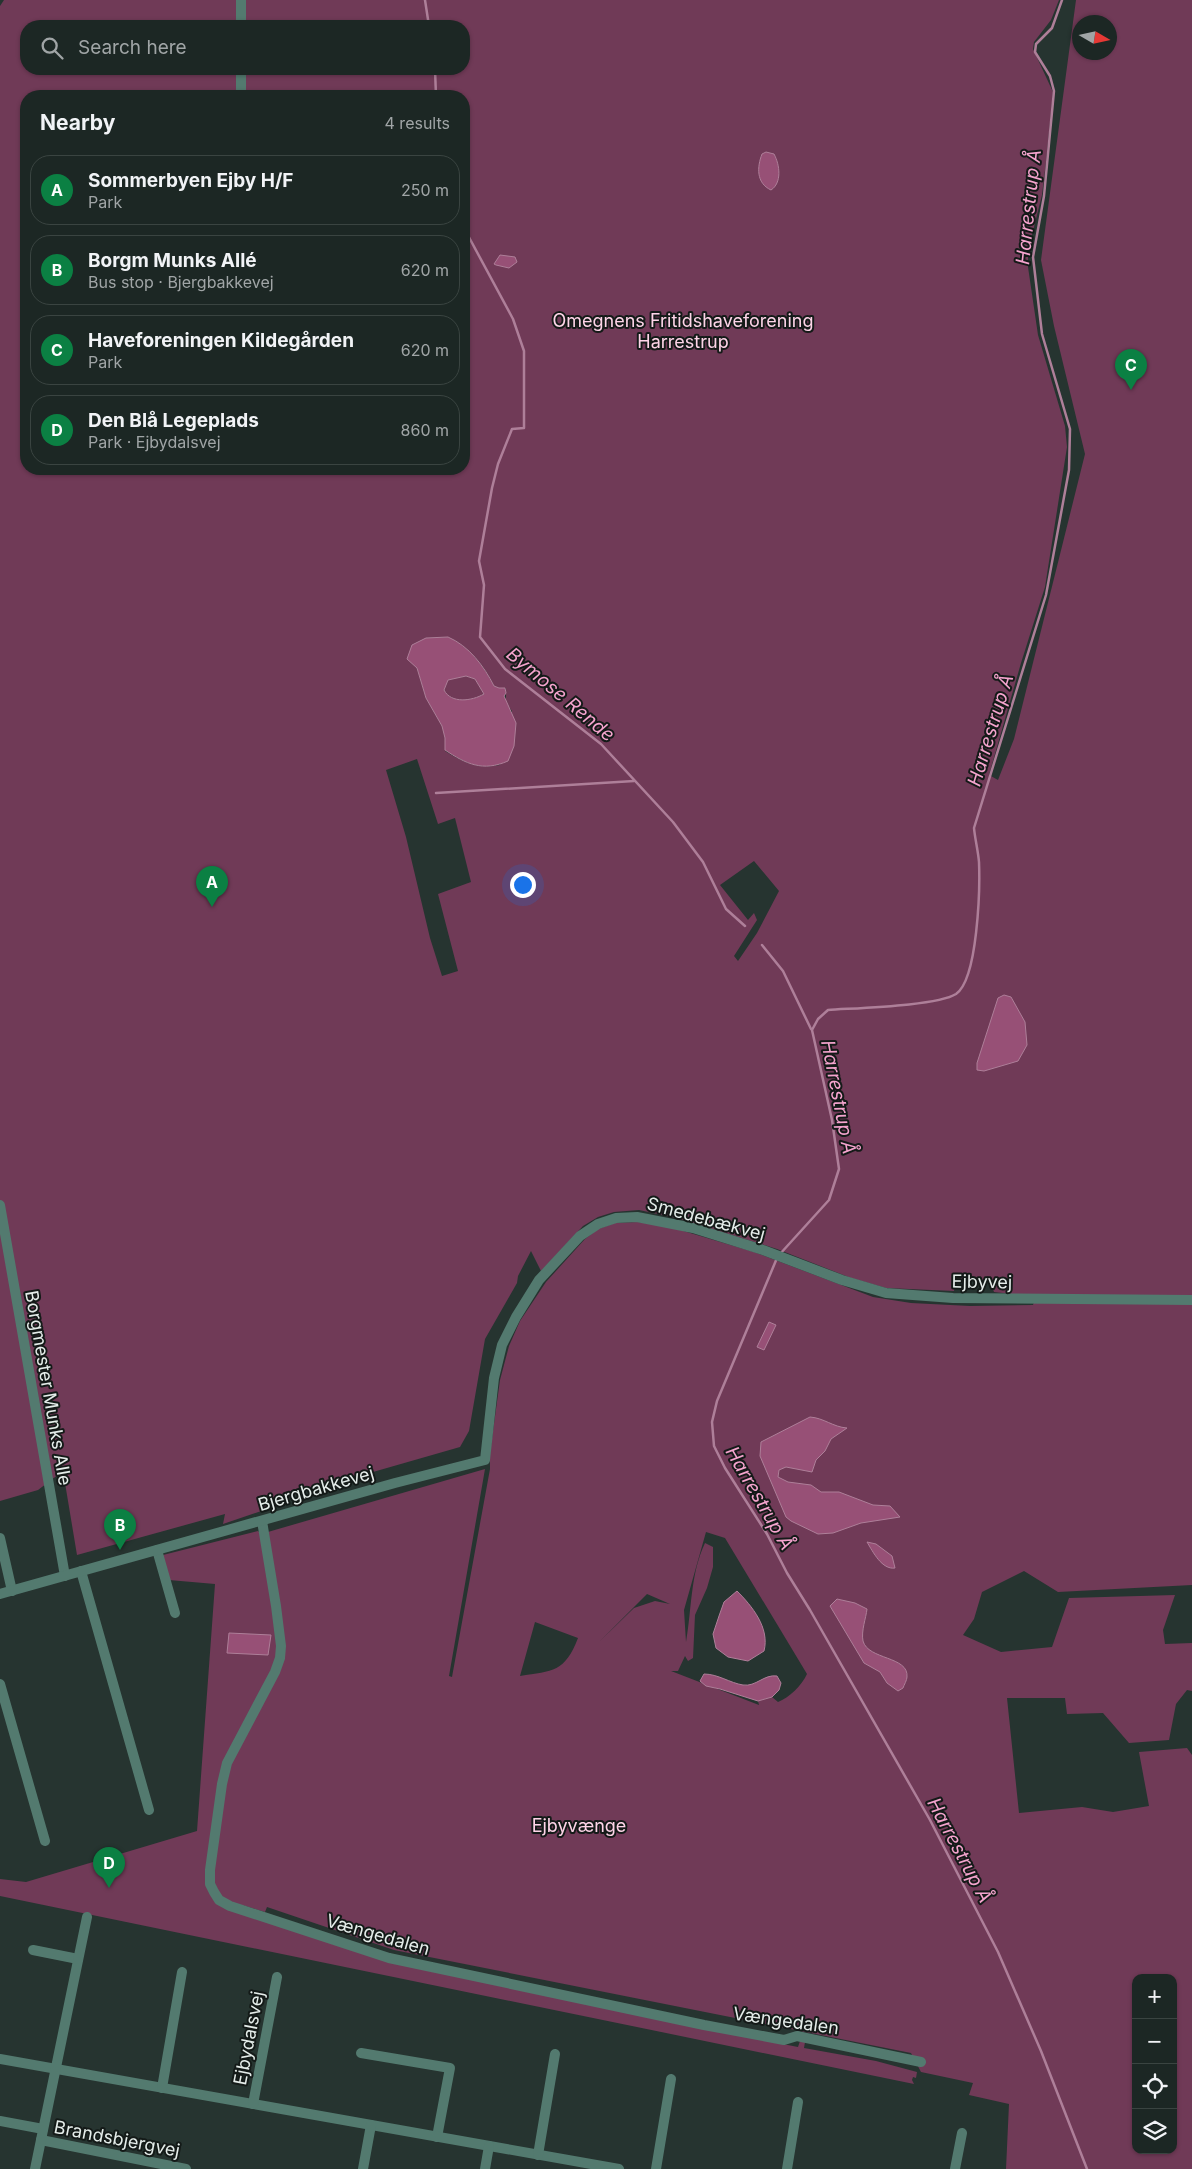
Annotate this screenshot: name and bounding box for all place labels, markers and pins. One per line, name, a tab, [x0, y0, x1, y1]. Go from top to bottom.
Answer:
pin: C	[1115, 349, 1147, 390]
pin: A	[196, 866, 228, 907]
pin: B	[104, 1509, 136, 1550]
pin: D	[93, 1847, 125, 1888]

